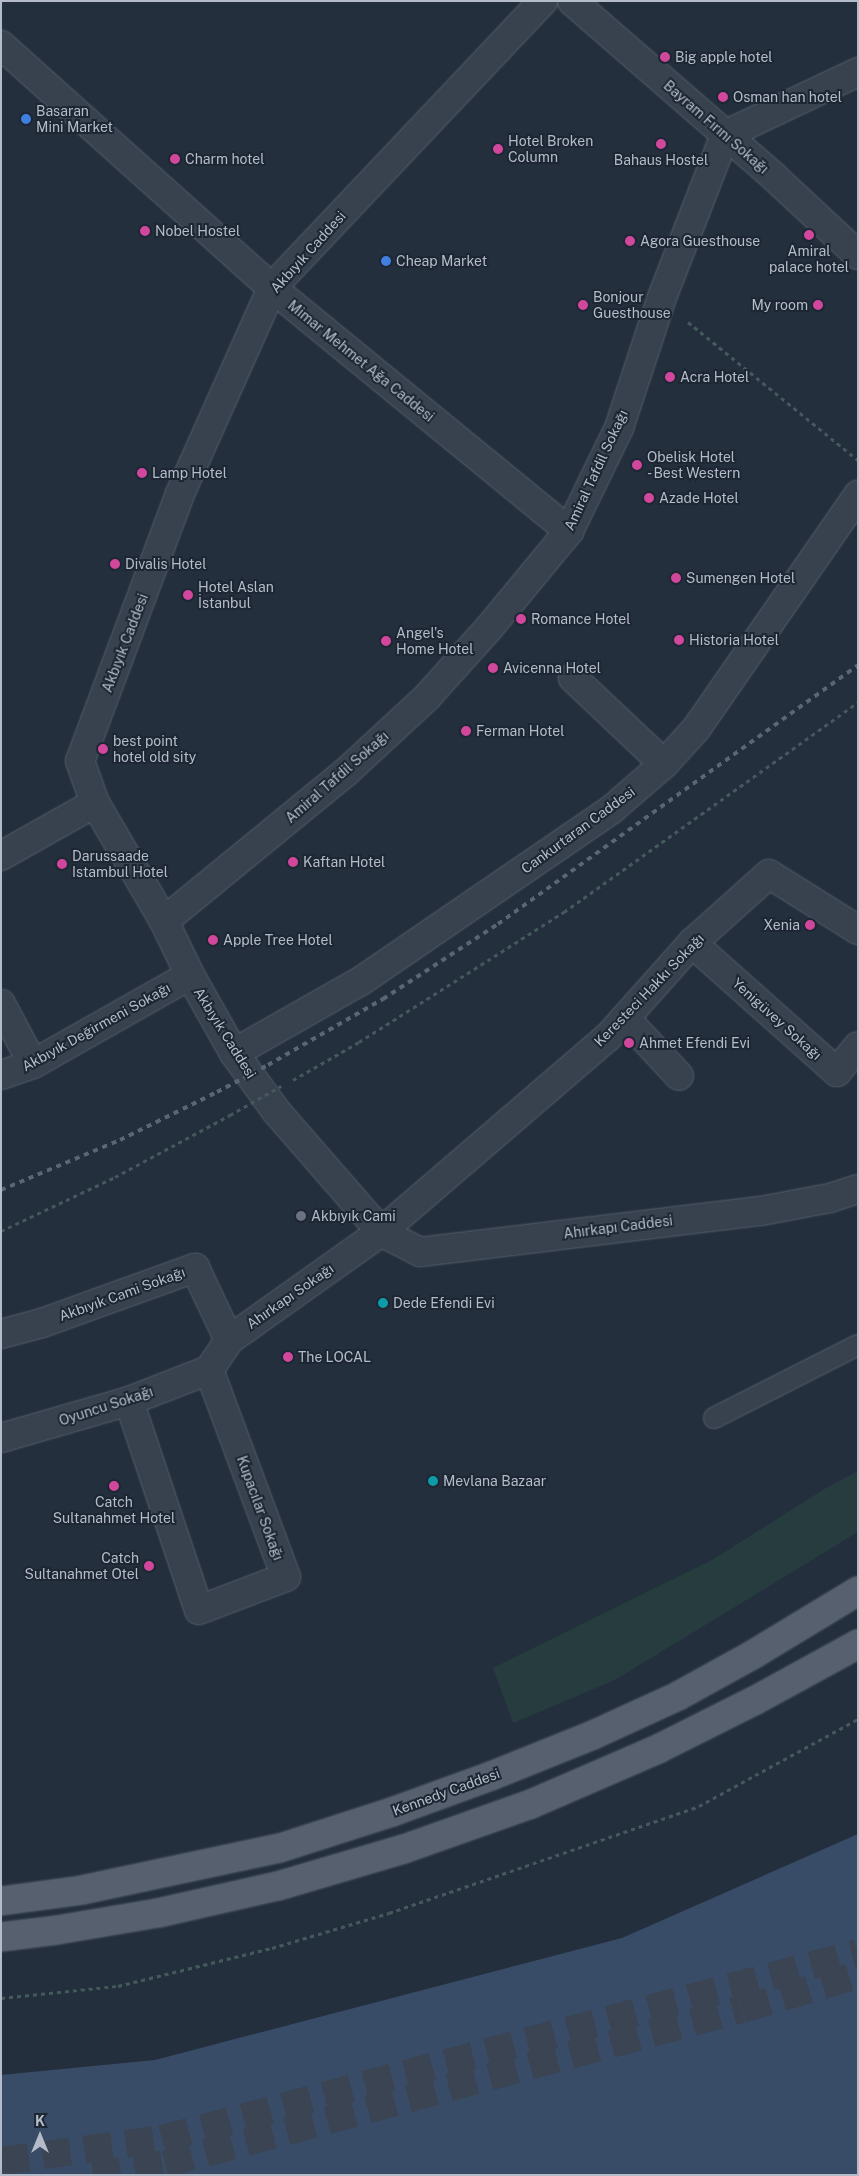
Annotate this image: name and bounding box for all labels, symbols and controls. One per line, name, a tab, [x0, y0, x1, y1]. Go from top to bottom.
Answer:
place label: Big apple hotel	[675, 49, 773, 65]
marker: Big apple hotel	[659, 51, 671, 63]
street label: Bayram Fırını Sokağı	[660, 77, 772, 177]
place label: Osman han hotel	[733, 89, 842, 105]
marker: Osman han hotel	[717, 91, 729, 103]
place label: Basaran Mini Market	[36, 103, 113, 136]
marker: Basaran Mini Market	[20, 113, 32, 125]
place label: Hotel Broken Column	[508, 133, 593, 166]
marker: Bahaus Hostel	[655, 138, 667, 150]
marker: Hotel Broken Column	[492, 143, 504, 155]
place label: Charm hotel	[185, 151, 265, 167]
place label: Bahaus Hostel	[614, 152, 708, 168]
marker: Charm hotel	[169, 153, 181, 165]
street label: Akbıyık Caddesi	[267, 208, 349, 296]
place label: Nobel Hostel	[155, 223, 240, 239]
marker: Nobel Hostel	[139, 225, 151, 237]
marker: Amiral palace hotel	[803, 229, 815, 241]
place label: Agora Guesthouse	[640, 233, 760, 249]
marker: Agora Guesthouse	[624, 235, 636, 247]
place label: Amiral palace hotel	[769, 243, 849, 276]
place label: Cheap Market	[396, 253, 487, 269]
marker: Cheap Market	[380, 255, 392, 267]
place label: Bonjour Guesthouse	[593, 289, 671, 322]
street label: Mimar Mehmet Ağa Caddesi	[284, 297, 438, 425]
place label: My room	[751, 297, 808, 313]
marker: Bonjour Guesthouse	[577, 299, 589, 311]
marker: My room	[812, 299, 824, 311]
place label: Acra Hotel	[680, 369, 749, 385]
marker: Acra Hotel	[664, 371, 676, 383]
street label: Amiral Tafdil Sokağı	[561, 407, 631, 533]
place label: Obelisk Hotel - Best Western	[647, 449, 743, 482]
marker: Obelisk Hotel - Best Western	[631, 459, 643, 471]
place label: Lamp Hotel	[152, 465, 227, 481]
marker: Lamp Hotel	[136, 467, 148, 479]
place label: Azade Hotel	[659, 490, 739, 506]
marker: Azade Hotel	[643, 492, 655, 504]
place label: Divalis Hotel	[125, 556, 207, 572]
marker: Divalis Hotel	[109, 558, 121, 570]
place label: Sumengen Hotel	[686, 570, 795, 586]
marker: Sumengen Hotel	[670, 572, 682, 584]
place label: Hotel Aslan İstanbul	[198, 579, 274, 612]
marker: Hotel Aslan İstanbul	[182, 589, 194, 601]
street label: Akbıyık Caddesi	[98, 591, 152, 695]
place label: Romance Hotel	[531, 611, 631, 627]
marker: Romance Hotel	[515, 613, 527, 625]
place label: Angel's Home Hotel	[396, 625, 474, 658]
place label: Historia Hotel	[689, 632, 779, 648]
marker: Historia Hotel	[673, 634, 685, 646]
marker: Angel's Home Hotel	[380, 635, 392, 647]
place label: Avicenna Hotel	[503, 660, 601, 676]
marker: Avicenna Hotel	[487, 662, 499, 674]
place label: Ferman Hotel	[476, 723, 564, 739]
marker: Ferman Hotel	[460, 725, 472, 737]
street label: Amiral Tafdil Sokağı	[282, 728, 392, 826]
place label: best point hotel old sity	[113, 733, 197, 766]
marker: best point hotel old sity	[97, 743, 109, 755]
street label: Cankurtaran Caddesi	[518, 783, 638, 877]
place label: Darussaade Istambul Hotel	[72, 848, 168, 880]
place label: Kaftan Hotel	[303, 854, 385, 870]
marker: Kaftan Hotel	[287, 856, 299, 868]
marker: Darussaade Istambul Hotel	[56, 858, 68, 870]
place label: Xenia	[764, 917, 800, 933]
marker: Xenia	[804, 919, 816, 931]
street label: Keresteci Hakkı Sokağı	[591, 930, 707, 1050]
place label: Apple Tree Hotel	[223, 932, 333, 948]
marker: Apple Tree Hotel	[207, 934, 219, 946]
street label: Yenigüvey Sokağı	[729, 975, 825, 1063]
street label: Akbıyık Değirmeni Sokağı	[19, 979, 173, 1075]
street label: Akbıyık Caddesi	[190, 984, 260, 1082]
place label: Ahmet Efendi Evi	[639, 1035, 750, 1051]
marker: Ahmet Efendi Evi	[623, 1037, 635, 1049]
place label: Akbıyık Cami	[311, 1208, 396, 1224]
marker: Akbıyık Cami	[295, 1210, 307, 1222]
street label: Ahırkapı Caddesi	[562, 1212, 674, 1242]
street label: Ahırkapı Sokağı	[243, 1260, 337, 1332]
street label: Akbıyık Cami Sokağı	[57, 1263, 187, 1325]
place label: Dede Efendi Evi	[393, 1295, 495, 1311]
marker: Dede Efendi Evi	[377, 1297, 389, 1309]
place label: The LOCAL	[298, 1349, 371, 1365]
marker: The LOCAL	[282, 1351, 294, 1363]
street label: Oyuncu Sokağı	[57, 1383, 155, 1429]
street label: Kupacılar Sokağı	[233, 1453, 287, 1563]
place label: Mevlana Bazaar	[443, 1473, 546, 1489]
marker: Mevlana Bazaar	[427, 1475, 439, 1487]
marker: Catch Sultanahmet Hotel	[108, 1480, 120, 1492]
place label: Catch Sultanahmet Hotel	[53, 1494, 175, 1526]
place label: Catch Sultanahmet Otel	[25, 1550, 139, 1582]
marker: Catch Sultanahmet Otel	[143, 1560, 155, 1572]
street label: Kennedy Caddesi	[390, 1765, 502, 1819]
north arrow	[15, 2111, 65, 2161]
text: K	[35, 2113, 45, 2129]

